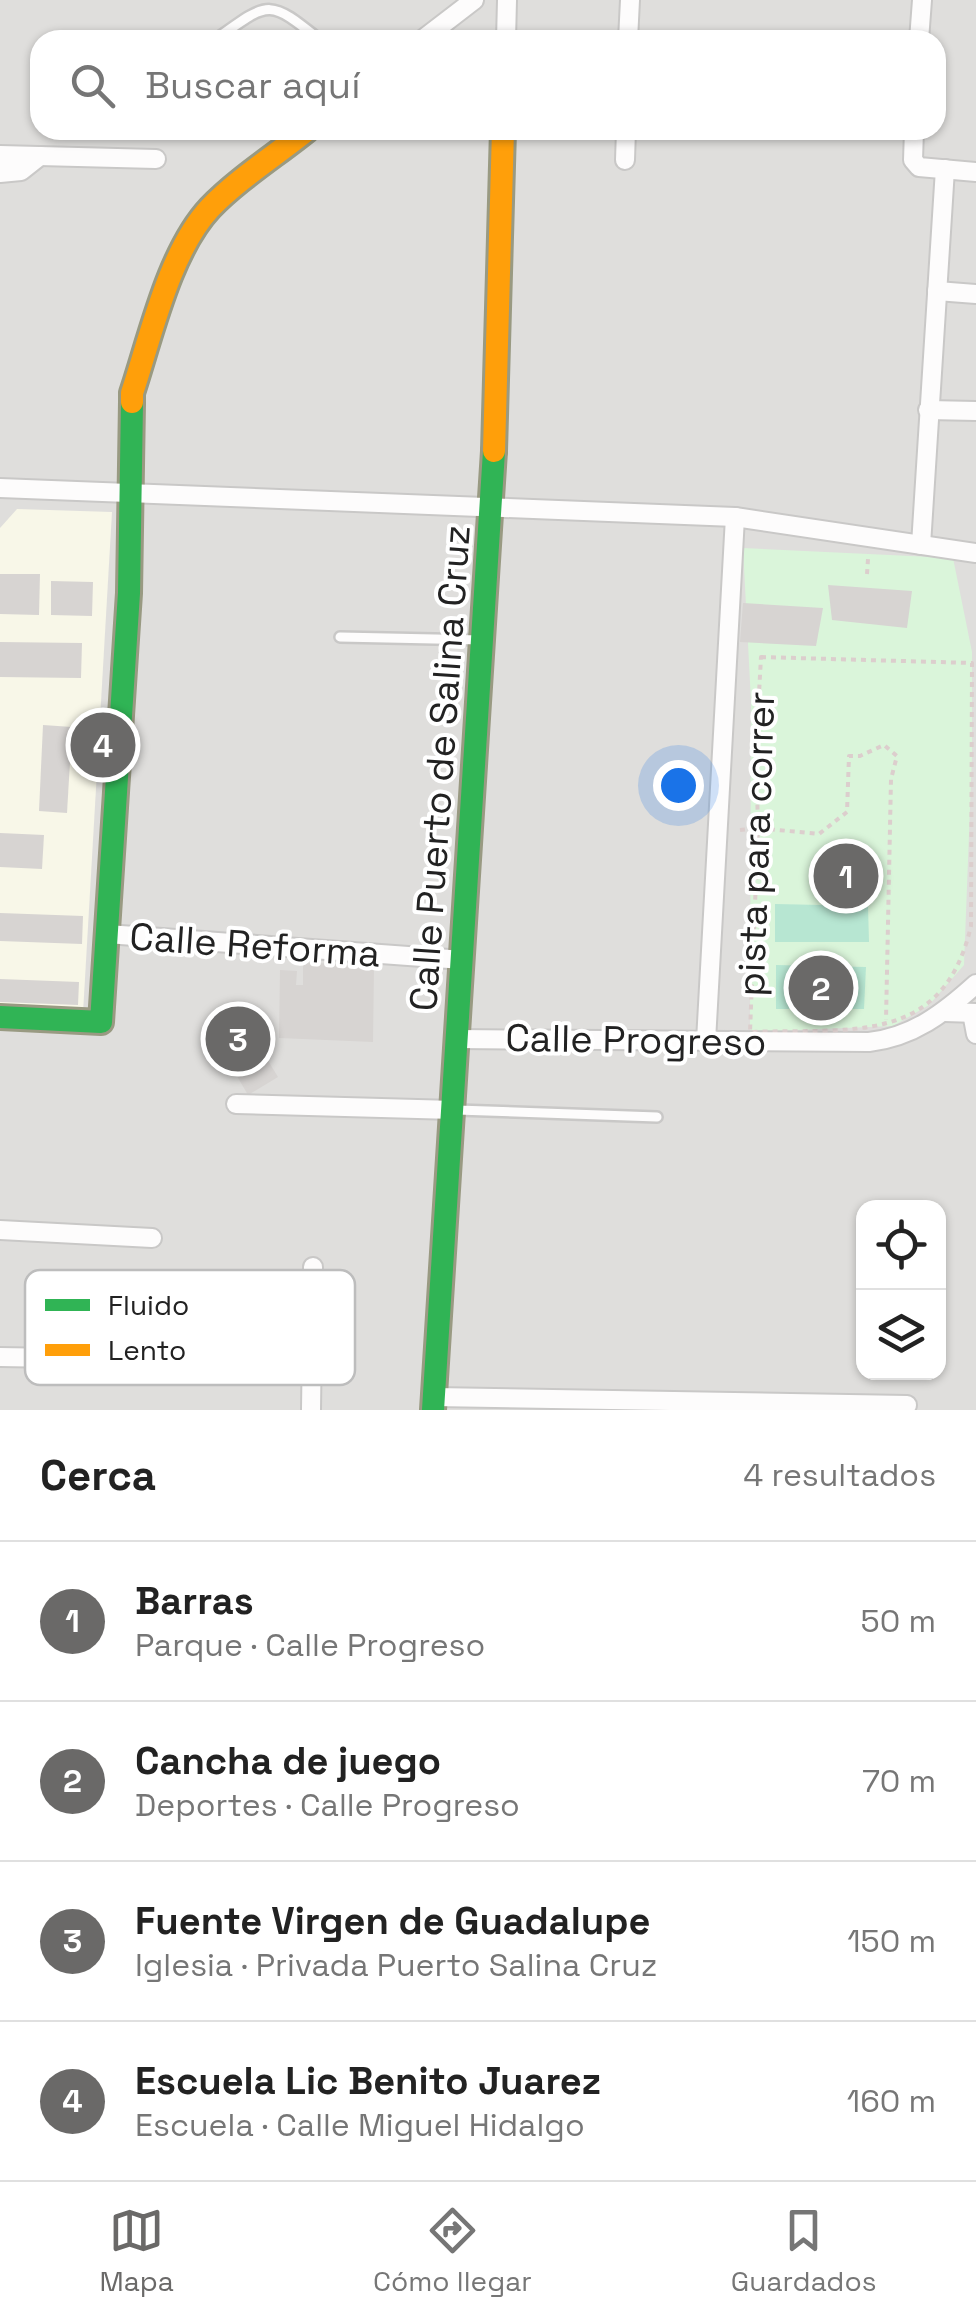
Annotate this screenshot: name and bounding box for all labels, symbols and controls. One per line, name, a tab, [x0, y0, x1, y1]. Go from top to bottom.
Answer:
search box	[30, 30, 946, 140]
icon: search	[65, 58, 120, 113]
text: Buscar aquí	[145, 61, 360, 109]
street label: Calle Puerto de Salina Cruz	[399, 523, 481, 1013]
street label: pista para correr	[727, 691, 785, 997]
pin: 4	[70, 708, 136, 782]
your location	[653, 760, 704, 811]
pin: 1	[814, 838, 878, 914]
street label: Calle Reforma	[128, 912, 382, 978]
pin: 2	[788, 950, 854, 1026]
pin: 3	[206, 1002, 270, 1076]
street label: Calle Progreso	[505, 1014, 767, 1066]
map controls	[856, 1200, 946, 1380]
button: locate	[856, 1200, 946, 1290]
legend	[25, 1270, 355, 1385]
text: Fluido	[108, 1287, 189, 1323]
button: layers	[856, 1290, 946, 1380]
text: Lento	[108, 1332, 186, 1368]
text: Cerca	[40, 1449, 156, 1502]
text: 4 resultados	[743, 1455, 936, 1495]
text: Barras	[135, 1577, 254, 1625]
text: 1	[65, 1601, 80, 1641]
text: 50 m	[861, 1601, 936, 1641]
text: Parque · Calle Progreso	[135, 1625, 485, 1665]
text: Cancha de juego	[135, 1737, 441, 1785]
text: 2	[63, 1761, 82, 1801]
text: 70 m	[862, 1761, 936, 1801]
text: Deportes · Calle Progreso	[135, 1785, 520, 1825]
text: Fuente Virgen de Guadalupe	[135, 1897, 650, 1945]
text: 3	[63, 1921, 82, 1961]
text: 150 m	[847, 1921, 936, 1961]
text: Iglesia · Privada Puerto Salina Cruz	[135, 1945, 658, 1985]
text: Escuela Lic Benito Juarez	[135, 2057, 601, 2105]
text: 4	[62, 2081, 83, 2121]
text: 160 m	[847, 2081, 936, 2121]
text: Escuela · Calle Miguel Hidalgo	[135, 2105, 585, 2145]
tab: Mapa	[100, 2203, 174, 2299]
tab: Cómo llegar	[373, 2203, 532, 2299]
tab: Guardados	[731, 2203, 876, 2299]

